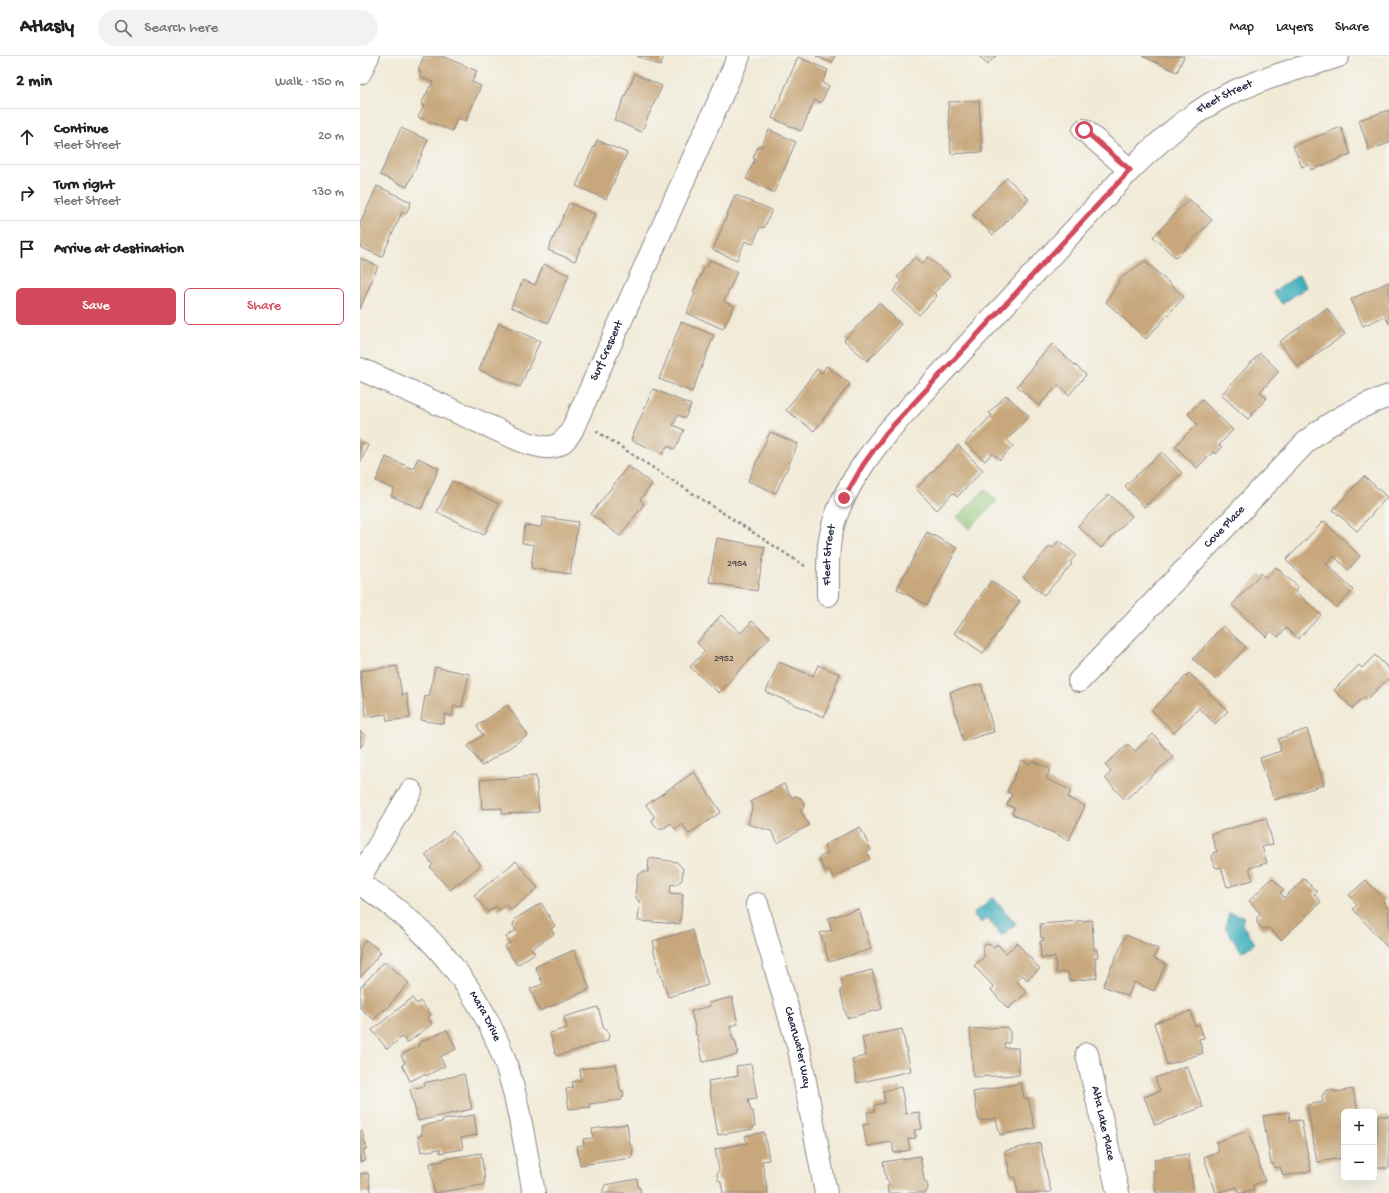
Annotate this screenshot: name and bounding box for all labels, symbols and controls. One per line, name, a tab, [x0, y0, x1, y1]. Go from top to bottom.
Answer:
search box	[98, 10, 378, 46]
text: Atlasly	[20, 16, 74, 39]
icon: search	[112, 17, 134, 39]
text: Search here	[144, 19, 218, 37]
text: Map	[1230, 19, 1254, 36]
text: Layers	[1276, 19, 1313, 36]
text: Share	[1335, 19, 1369, 36]
text: 2 min	[16, 72, 52, 92]
text: Walk · 150 m	[275, 75, 344, 90]
street label: Fleet Street	[1193, 77, 1256, 118]
text: Continue	[54, 120, 108, 138]
route start	[1075, 121, 1093, 139]
icon: ahead	[16, 126, 38, 148]
text: 20 m	[318, 129, 344, 144]
text: Fleet Street	[54, 138, 120, 153]
text: Turn right	[54, 176, 114, 194]
icon: right	[16, 182, 38, 204]
text: 130 m	[312, 185, 344, 200]
text: Fleet Street	[54, 194, 120, 209]
icon: arrive	[16, 238, 38, 260]
text: Arrive at destination	[54, 240, 184, 258]
button: Save	[16, 288, 176, 325]
button: Share	[184, 288, 344, 325]
street label: Surf Crescent	[588, 318, 627, 383]
route end	[835, 489, 853, 507]
street label: Cove Place	[1202, 503, 1249, 551]
street label: Fleet Street	[821, 522, 840, 587]
house number: 2954	[727, 558, 747, 570]
house number: 2952	[714, 653, 734, 665]
street label: Mara Drive	[465, 989, 504, 1044]
street label: Clearwater Way	[780, 1005, 813, 1089]
street label: Alta Lake Place	[1087, 1085, 1118, 1163]
map controls	[1341, 1109, 1377, 1181]
button: +	[1341, 1109, 1377, 1145]
button: −	[1341, 1145, 1377, 1181]

